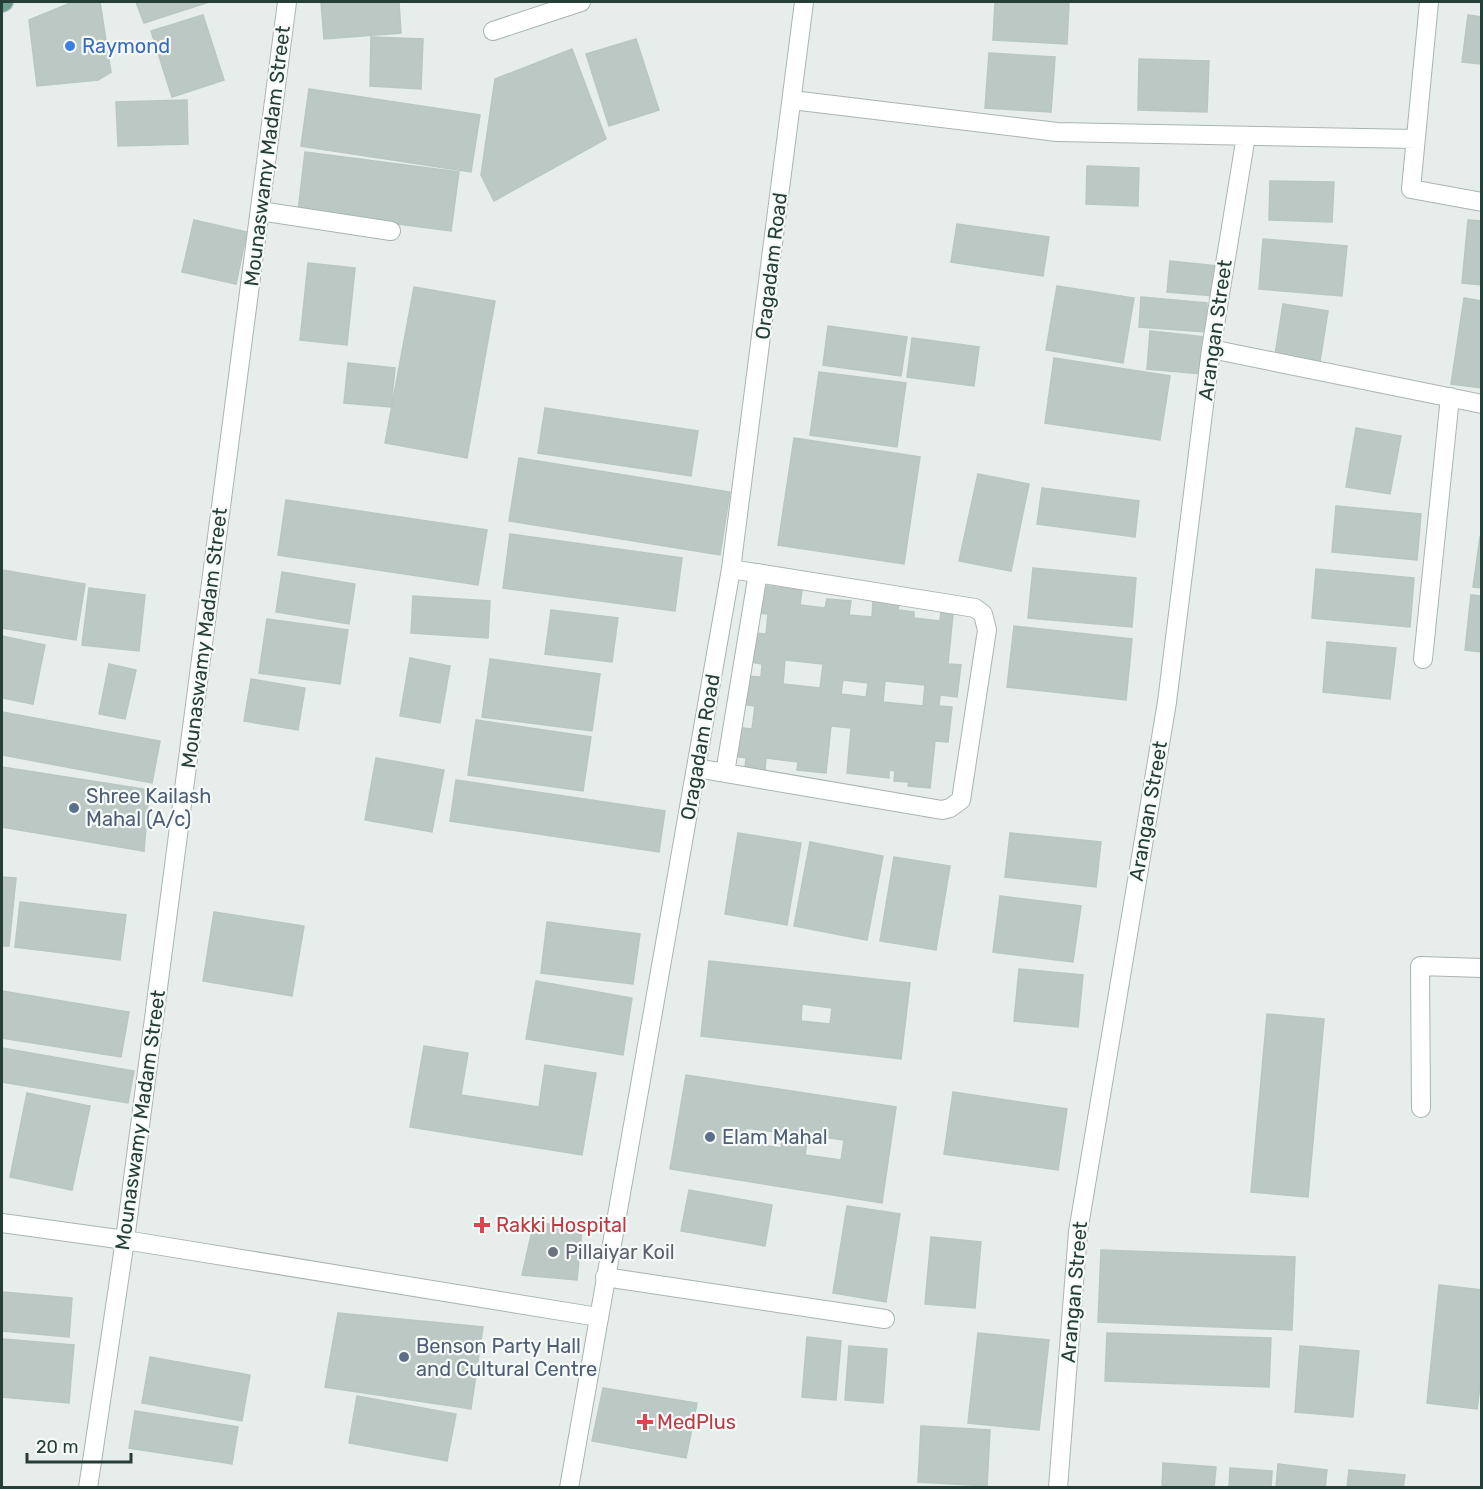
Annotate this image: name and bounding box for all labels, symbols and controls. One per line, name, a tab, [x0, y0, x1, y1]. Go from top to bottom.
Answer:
street label: Mounaswamy Madam Street	[239, 24, 295, 288]
place label: Raymond	[82, 34, 170, 58]
marker: Raymond	[63, 39, 77, 53]
street label: Oragadam Road	[750, 191, 792, 341]
street label: Arangan Street	[1193, 258, 1237, 402]
street label: Mounaswamy Madam Street	[176, 506, 232, 770]
street label: Oragadam Road	[675, 672, 725, 822]
street label: Arangan Street	[1124, 739, 1172, 883]
place label: Shree Kailash Mahal (A/c)	[86, 784, 211, 831]
marker: Shree Kailash Mahal (A/c)	[67, 801, 81, 815]
street label: Mounaswamy Madam Street	[110, 988, 170, 1252]
place label: Elam Mahal	[722, 1125, 828, 1149]
marker: Elam Mahal	[703, 1130, 717, 1144]
place label: Rakki Hospital	[496, 1213, 627, 1237]
marker: Rakki Hospital	[473, 1216, 491, 1234]
street label: Arangan Street	[1056, 1220, 1092, 1364]
place label: Pillaiyar Koil	[565, 1240, 675, 1264]
marker: Pillaiyar Koil	[546, 1245, 560, 1259]
place label: Benson Party Hall and Cultural Centre	[416, 1334, 597, 1381]
marker: Benson Party Hall and Cultural Centre	[397, 1350, 411, 1364]
place label: MedPlus	[657, 1410, 736, 1434]
marker: MedPlus	[638, 1415, 652, 1429]
scale bar	[27, 1426, 130, 1464]
text: 20 m	[36, 1436, 78, 1458]

